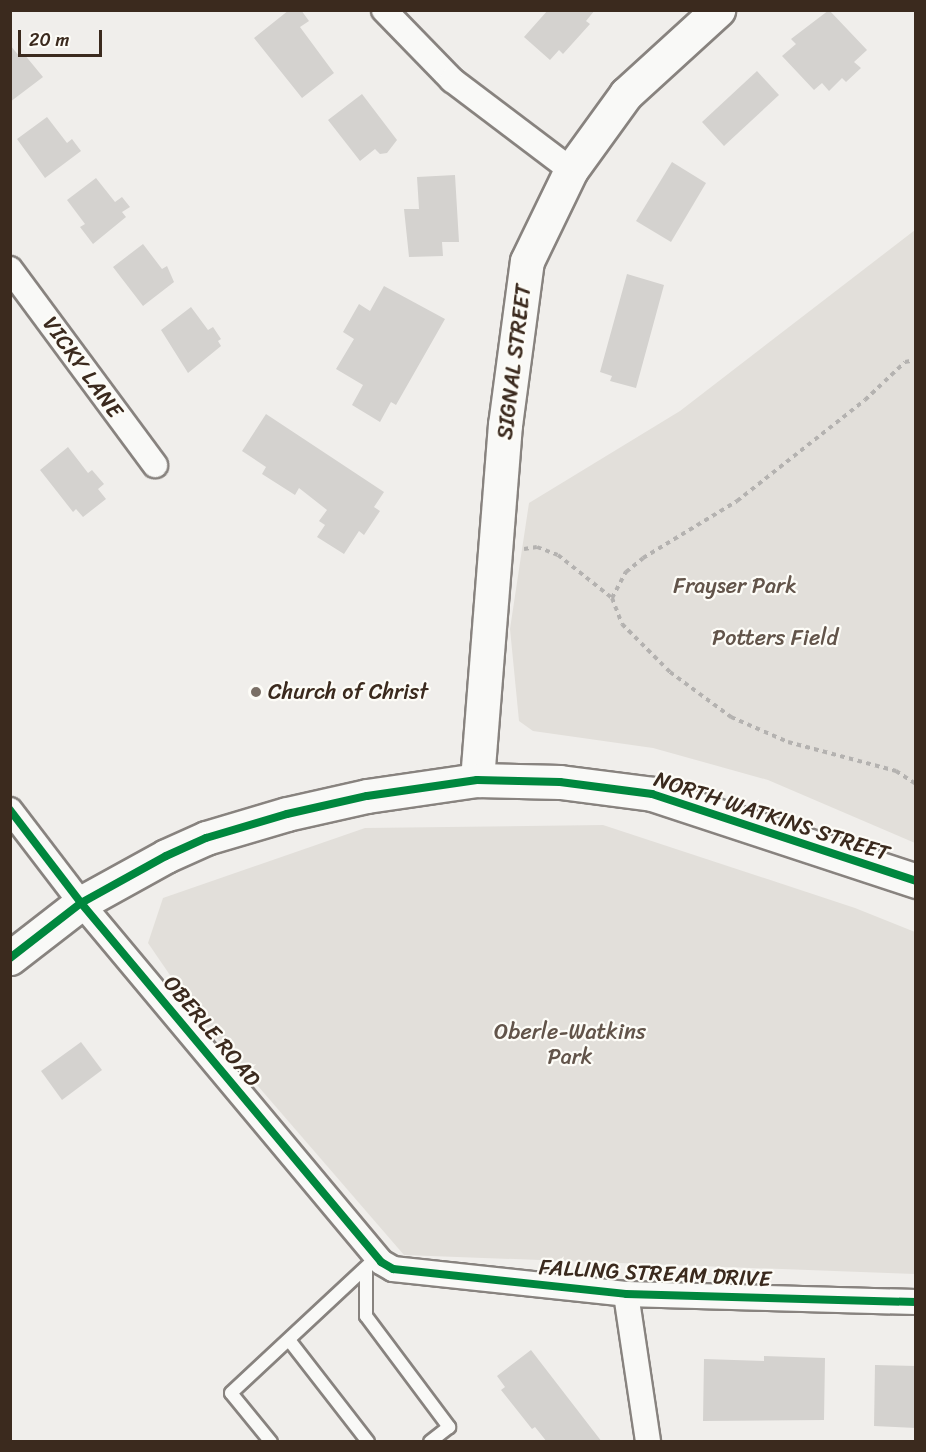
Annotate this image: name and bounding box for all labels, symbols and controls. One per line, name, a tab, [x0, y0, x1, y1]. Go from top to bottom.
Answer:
scale bar	[21, 18, 105, 56]
text: 20 m	[29, 24, 69, 56]
street label: SIGNAL STREET	[491, 282, 537, 442]
street label: VICKY LANE	[37, 311, 129, 423]
park label: Frayser Park	[673, 573, 797, 599]
park label: Potters Field	[712, 625, 838, 651]
place label: Church of Christ	[268, 679, 428, 705]
marker: Church of Christ	[249, 685, 263, 699]
street label: NORTH WATKINS STREET	[651, 765, 893, 867]
street label: OBERLE ROAD	[158, 970, 266, 1092]
park label: Oberle-Watkins Park	[494, 1018, 646, 1070]
street label: FALLING STREAM DRIVE	[537, 1254, 773, 1292]

